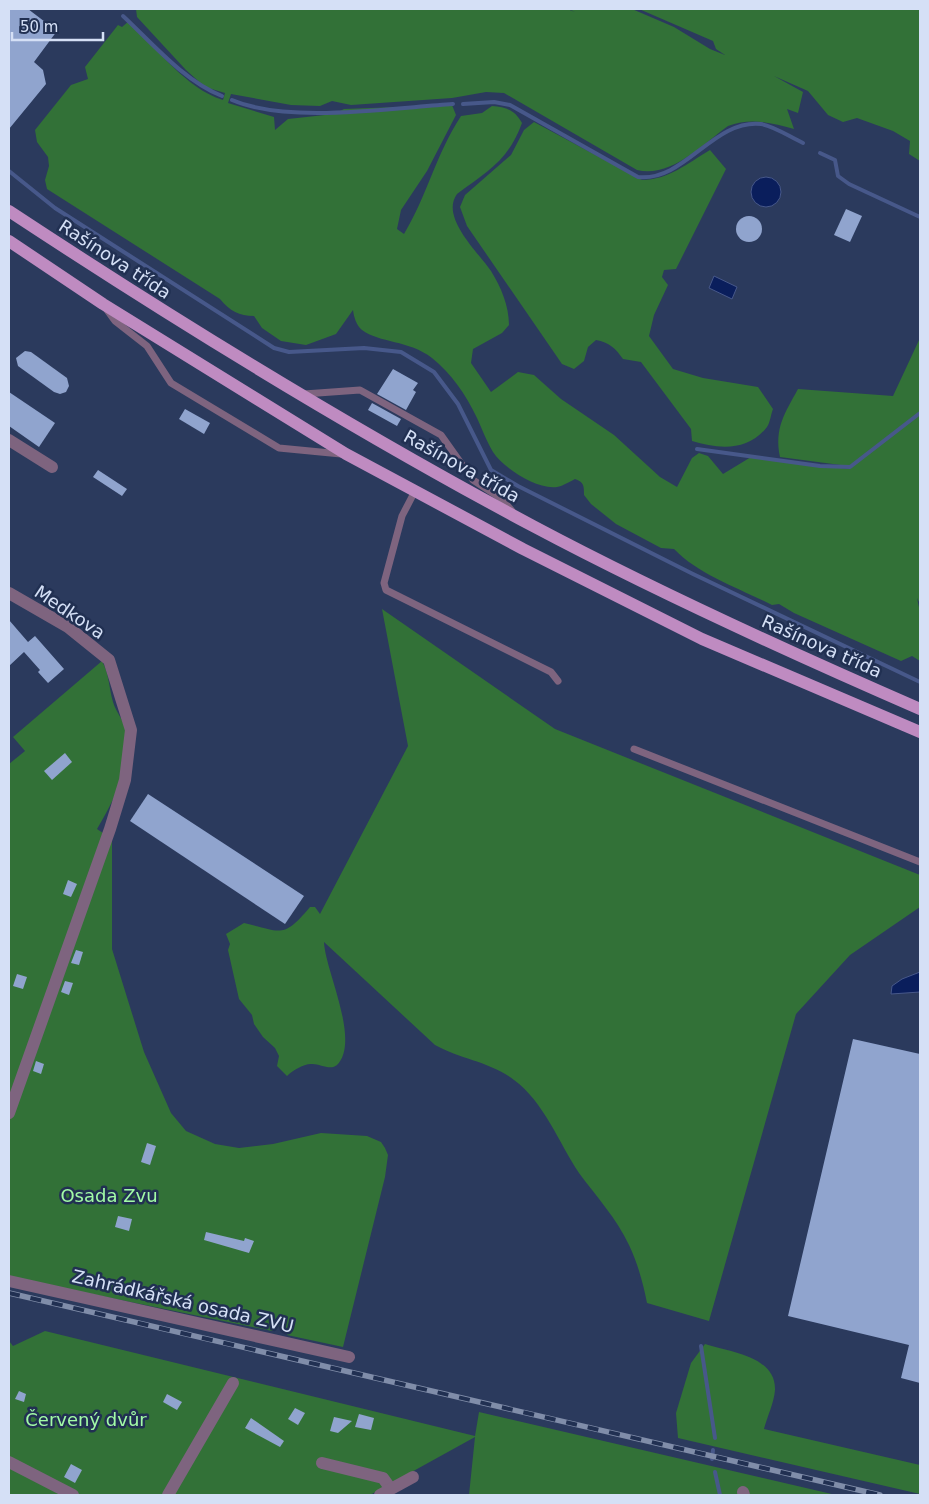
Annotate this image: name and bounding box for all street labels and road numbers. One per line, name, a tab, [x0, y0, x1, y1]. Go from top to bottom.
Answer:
street label: Rašínova třída	[55, 215, 175, 303]
street label: Rašínova třída	[400, 425, 524, 507]
street label: Medkova	[31, 581, 109, 643]
street label: Rašínova třída	[759, 610, 885, 682]
street label: Zahrádkářská osada ZVU	[70, 1265, 296, 1337]

